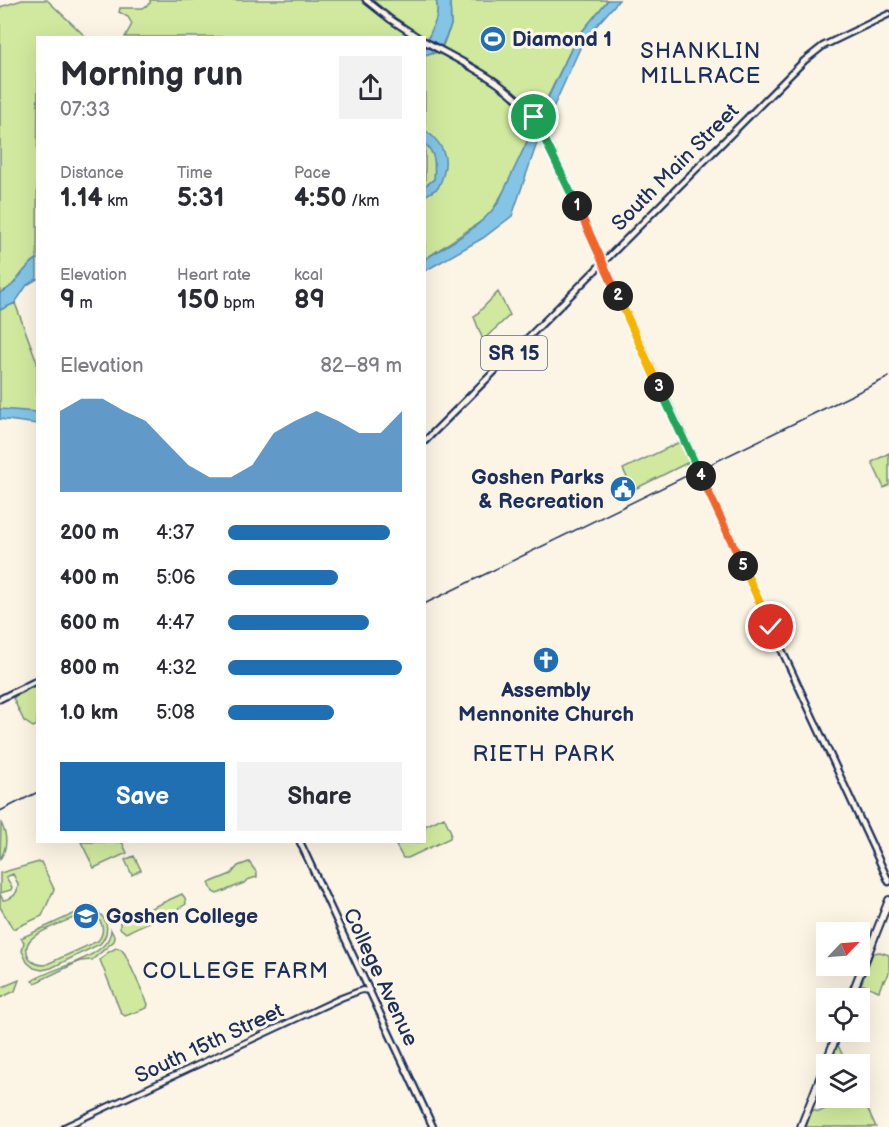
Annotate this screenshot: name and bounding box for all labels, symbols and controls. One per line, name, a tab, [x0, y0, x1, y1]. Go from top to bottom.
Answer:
sports icon: Diamond 1	[478, 24, 508, 54]
place label: Diamond 1	[512, 27, 612, 52]
district label: SHANKLIN MILLRACE	[640, 38, 762, 90]
text: Morning run	[60, 55, 243, 95]
button: share	[339, 56, 402, 119]
pin	[508, 91, 559, 142]
text: 07:33	[60, 98, 110, 122]
street label: South Main Street	[607, 98, 745, 236]
icon: arrive	[517, 100, 550, 133]
text: Distance	[60, 164, 124, 183]
text: Time	[177, 164, 212, 183]
text: Pace	[294, 164, 330, 183]
text: 1.14	[60, 183, 103, 214]
text: 5:31	[177, 183, 224, 214]
text: 4:50	[294, 183, 347, 214]
pin: 1	[562, 191, 592, 221]
text: km	[103, 192, 128, 211]
text: /km	[347, 192, 379, 211]
text: 1	[574, 196, 580, 215]
text: Elevation	[60, 266, 127, 285]
text: Heart rate	[177, 266, 251, 285]
text: kcal	[294, 266, 323, 285]
pin: 2	[603, 281, 633, 311]
text: 9	[60, 285, 75, 316]
text: 150	[177, 285, 219, 316]
text: 89	[294, 285, 325, 316]
text: 2	[613, 286, 623, 305]
text: m	[75, 294, 93, 313]
text: bpm	[219, 294, 255, 313]
road number: SR 15	[481, 336, 547, 370]
text: Elevation	[60, 354, 143, 378]
text: 82–89 m	[320, 354, 402, 378]
pin: 3	[644, 372, 674, 402]
text: 3	[654, 377, 664, 396]
pin: 4	[686, 461, 716, 491]
place label: Goshen Parks & Recreation	[471, 465, 604, 514]
text: 4	[696, 466, 706, 485]
public building icon: Goshen Parks & Recreation	[608, 474, 638, 504]
text: 200 m	[60, 521, 119, 545]
text: 4:37	[156, 521, 194, 545]
pin: 5	[728, 551, 758, 581]
text: 5	[738, 556, 748, 575]
text: 400 m	[60, 566, 119, 590]
text: 5:06	[156, 566, 195, 590]
pin	[745, 601, 796, 652]
icon: check	[754, 610, 787, 643]
text: 600 m	[60, 611, 120, 635]
text: 4:47	[156, 611, 194, 635]
church icon: Assembly Mennonite Church	[531, 645, 561, 675]
text: 800 m	[60, 656, 119, 680]
text: 4:32	[156, 656, 196, 680]
place label: Assembly Mennonite Church	[458, 678, 634, 727]
text: 1.0 km	[60, 701, 118, 725]
text: 5:08	[156, 701, 195, 725]
district label: RIETH PARK	[473, 741, 615, 768]
button: Save	[60, 762, 225, 831]
button: Share	[237, 762, 402, 831]
school or university icon: Goshen College	[71, 901, 101, 931]
place label: Goshen College	[106, 904, 258, 929]
street label: College Avenue	[338, 904, 423, 1050]
north arrow	[816, 922, 870, 976]
map controls	[816, 922, 870, 1108]
district label: COLLEGE FARM	[143, 958, 329, 985]
button: locate	[816, 988, 870, 1042]
street label: South 15th Street	[131, 998, 288, 1089]
button: layers	[816, 1054, 870, 1108]

